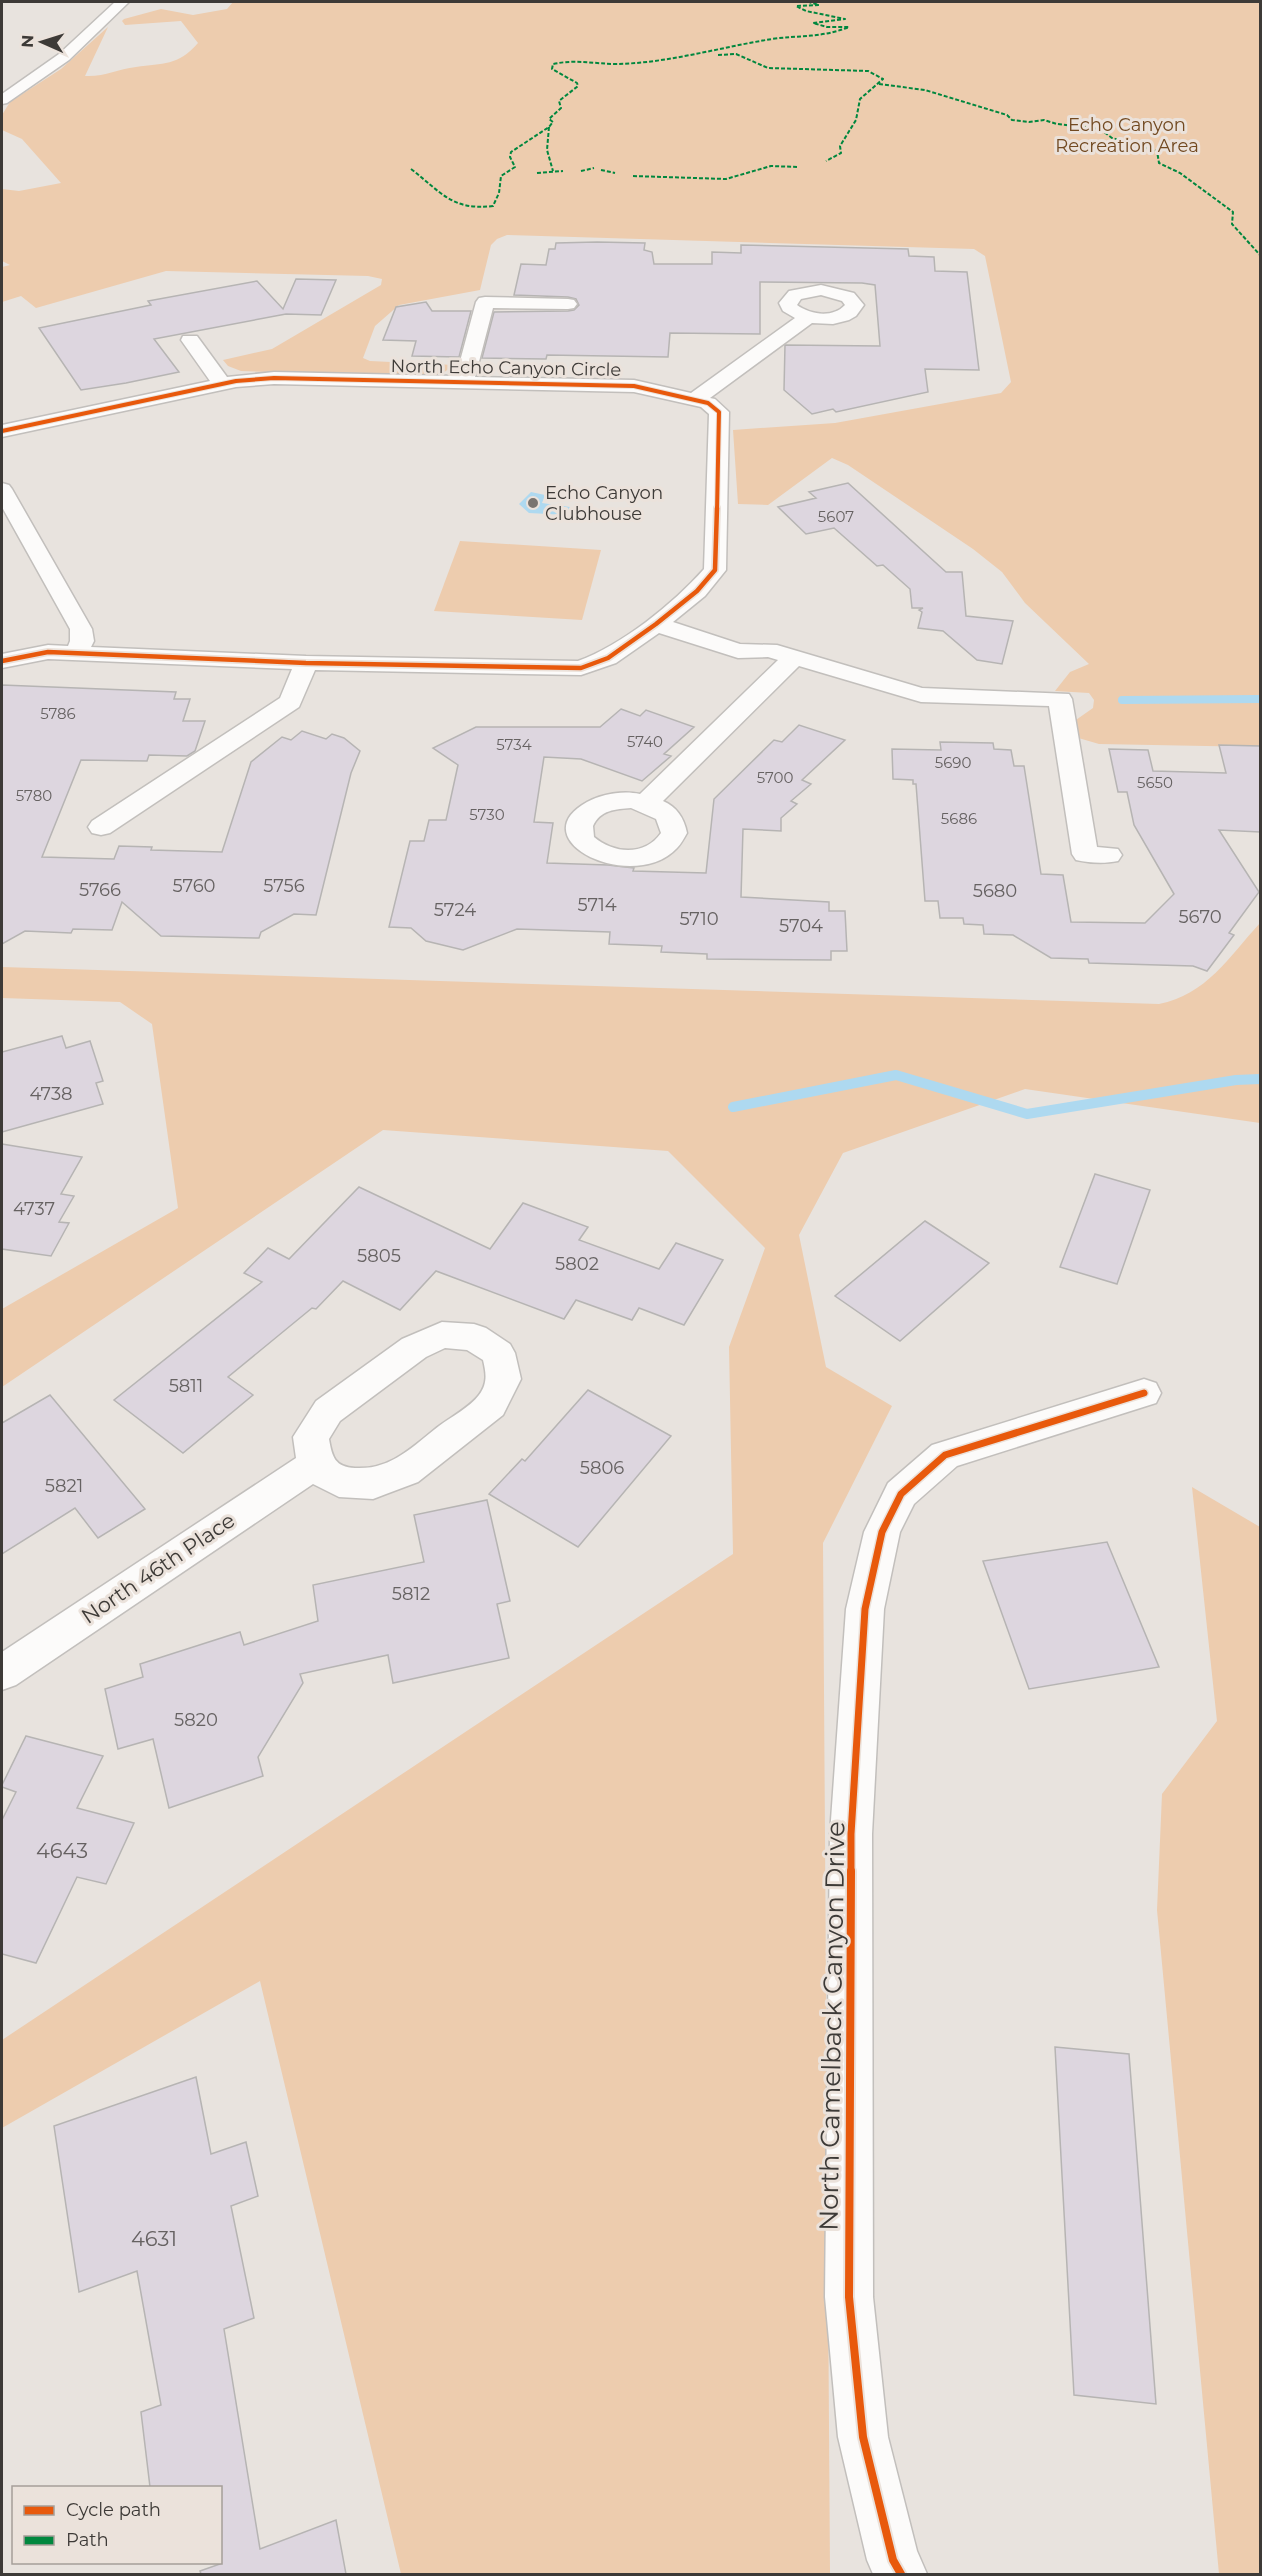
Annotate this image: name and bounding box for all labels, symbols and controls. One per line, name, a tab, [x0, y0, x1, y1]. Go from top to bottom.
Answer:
north arrow	[12, 12, 72, 72]
text: N	[18, 34, 37, 48]
park label: Echo Canyon Recreation Area	[1055, 114, 1199, 157]
street label: North Echo Canyon Circle	[390, 355, 622, 381]
place label: Echo Canyon Clubhouse	[545, 482, 663, 525]
marker: Echo Canyon Clubhouse	[526, 496, 540, 510]
house number: 5607	[818, 507, 854, 526]
house number: 5786	[40, 704, 76, 723]
house number: 5740	[627, 732, 663, 751]
house number: 5734	[496, 735, 532, 754]
house number: 5690	[935, 753, 971, 772]
house number: 5700	[757, 768, 793, 787]
house number: 5650	[1137, 773, 1173, 792]
house number: 5780	[16, 786, 52, 805]
house number: 5730	[469, 805, 505, 824]
house number: 5686	[941, 809, 977, 828]
house number: 5760	[172, 875, 216, 897]
house number: 5756	[263, 875, 305, 897]
house number: 5766	[79, 879, 121, 901]
house number: 5680	[973, 880, 1017, 902]
house number: 5714	[577, 894, 617, 916]
house number: 5724	[434, 899, 476, 921]
house number: 5670	[1178, 906, 1222, 928]
house number: 5710	[679, 908, 719, 930]
house number: 5704	[779, 915, 823, 937]
house number: 4738	[29, 1083, 73, 1105]
house number: 4737	[13, 1198, 55, 1220]
house number: 5805	[357, 1245, 401, 1267]
house number: 5802	[555, 1253, 599, 1275]
house number: 5811	[169, 1375, 203, 1397]
house number: 5806	[580, 1457, 624, 1479]
house number: 5821	[45, 1475, 83, 1497]
street label: North 46th Place	[77, 1507, 239, 1629]
house number: 5812	[392, 1583, 430, 1605]
house number: 5820	[174, 1709, 218, 1731]
street label: North Camelback Canyon Drive	[812, 1821, 852, 2231]
house number: 4643	[36, 1838, 88, 1863]
house number: 4631	[131, 2226, 177, 2251]
legend	[12, 2486, 222, 2564]
text: Cycle path	[66, 2499, 161, 2521]
text: Path	[66, 2529, 109, 2551]

